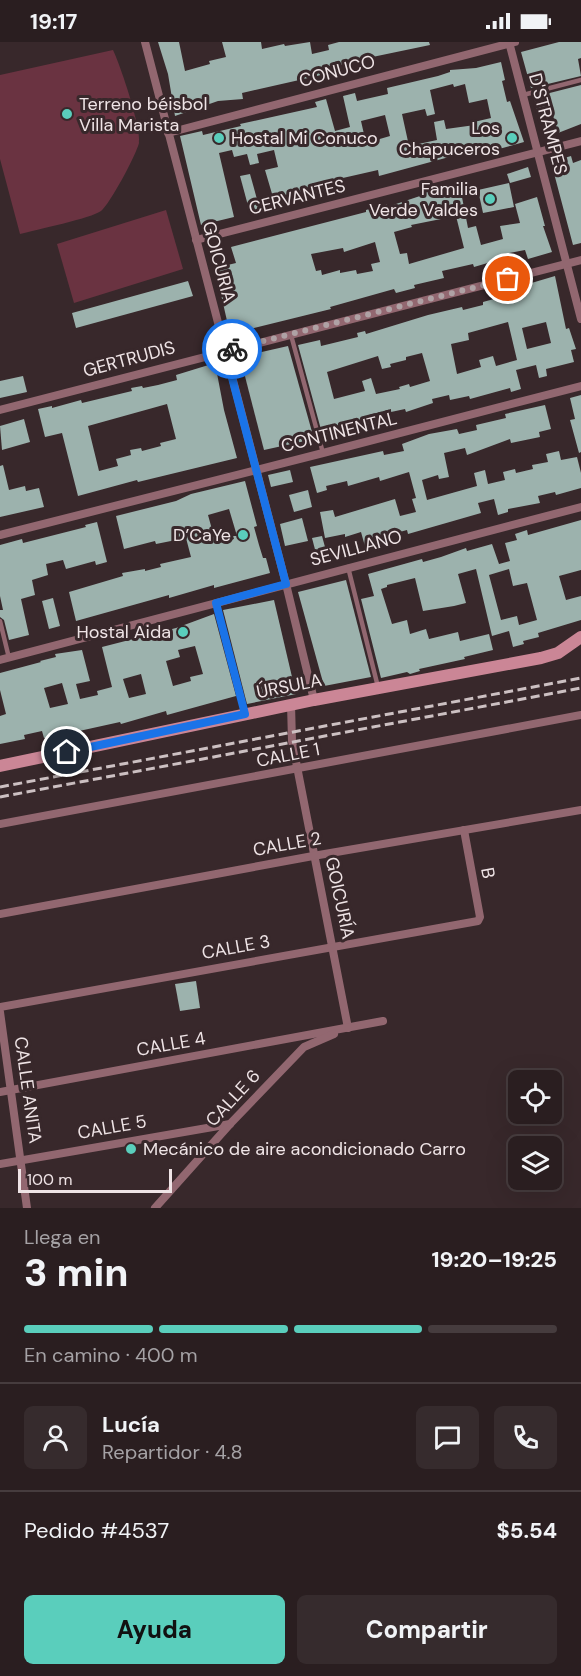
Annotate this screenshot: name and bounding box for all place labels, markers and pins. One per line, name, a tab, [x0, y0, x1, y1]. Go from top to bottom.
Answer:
place label: Terreno béisbol Villa Marista	[79, 92, 208, 137]
marker: Terreno béisbol Villa Marista	[60, 107, 74, 121]
place label: Los Chapuceros	[399, 116, 500, 161]
place label: Hostal Mi Conuco	[231, 126, 378, 150]
marker: Hostal Mi Conuco	[212, 131, 226, 145]
marker: Los Chapuceros	[505, 131, 519, 145]
place label: Familia Verde Valdes	[369, 177, 478, 222]
marker: Familia Verde Valdes	[483, 192, 497, 206]
pin	[482, 253, 533, 304]
place label: D’CaYe	[173, 523, 231, 547]
marker: D’CaYe	[236, 528, 250, 542]
place label: Hostal Aida	[76, 620, 171, 644]
marker: Hostal Aida	[176, 625, 190, 639]
pin	[41, 726, 92, 777]
place label: Mecánico de aire acondicionado Carro	[143, 1137, 466, 1161]
marker: Mecánico de aire acondicionado Carro	[124, 1142, 138, 1156]

